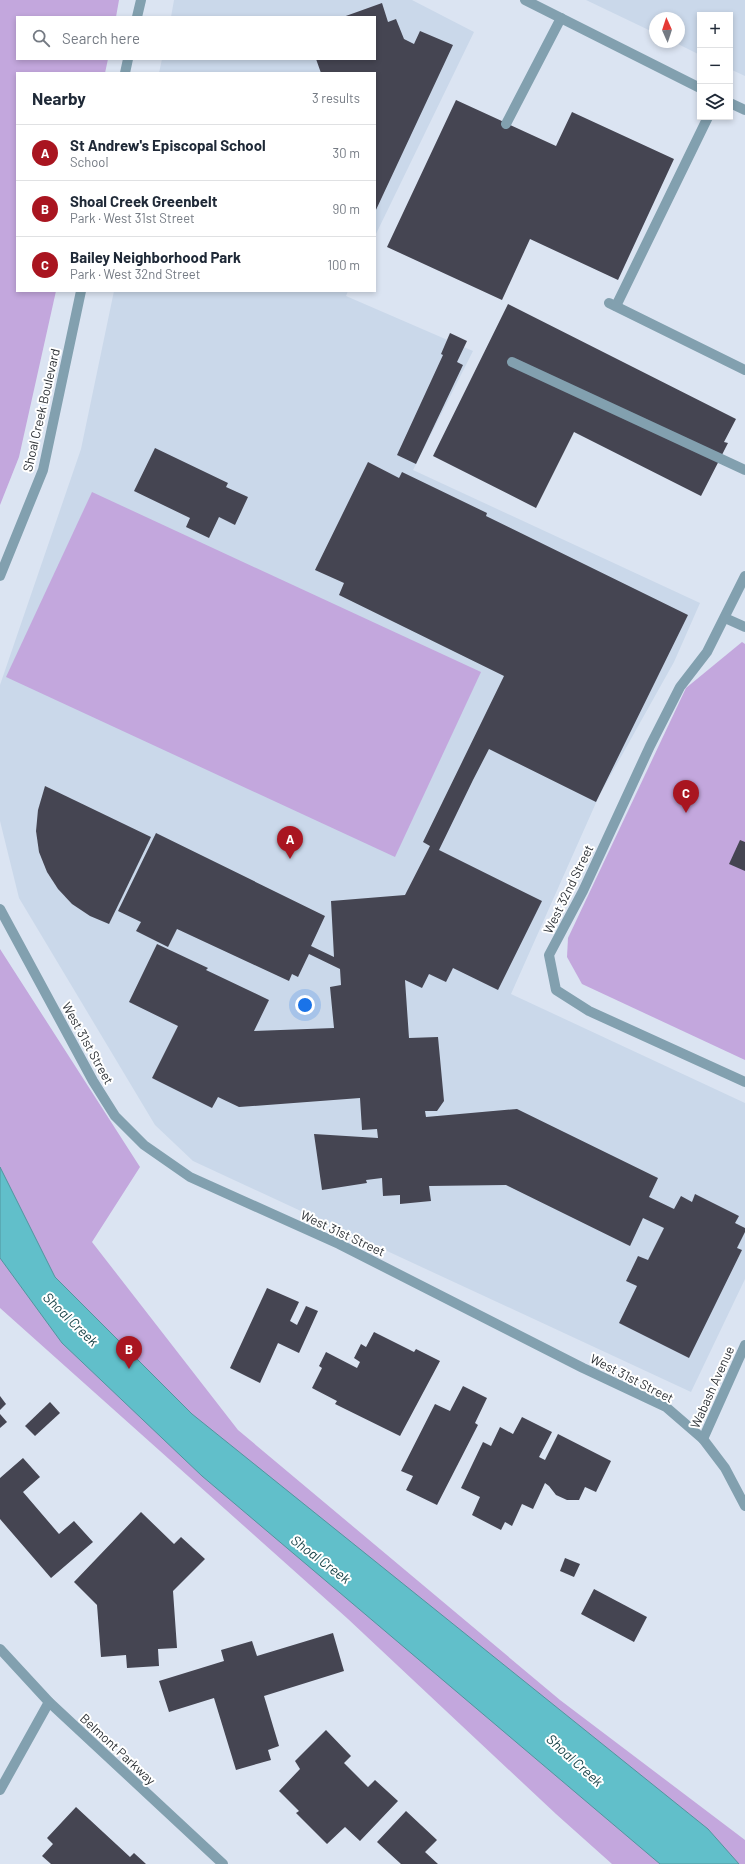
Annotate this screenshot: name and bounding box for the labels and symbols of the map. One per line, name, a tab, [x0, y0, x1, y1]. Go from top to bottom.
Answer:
north arrow	[649, 12, 685, 48]
street label: Shoal Creek Boulevard	[19, 347, 63, 473]
pin: C	[673, 780, 699, 813]
pin: A	[277, 826, 303, 859]
street label: West 32nd Street	[540, 842, 596, 936]
your location	[295, 995, 315, 1015]
street label: West 31st Street	[59, 999, 117, 1087]
street label: West 31st Street	[298, 1206, 388, 1260]
water label: Shoal Creek	[40, 1288, 102, 1350]
pin: B	[116, 1336, 142, 1369]
street label: Wabash Avenue	[687, 1343, 737, 1431]
street label: West 31st Street	[588, 1350, 676, 1406]
water label: Shoal Creek	[288, 1531, 354, 1587]
street label: Belmont Parkway	[77, 1710, 159, 1788]
water label: Shoal Creek	[543, 1730, 607, 1790]

